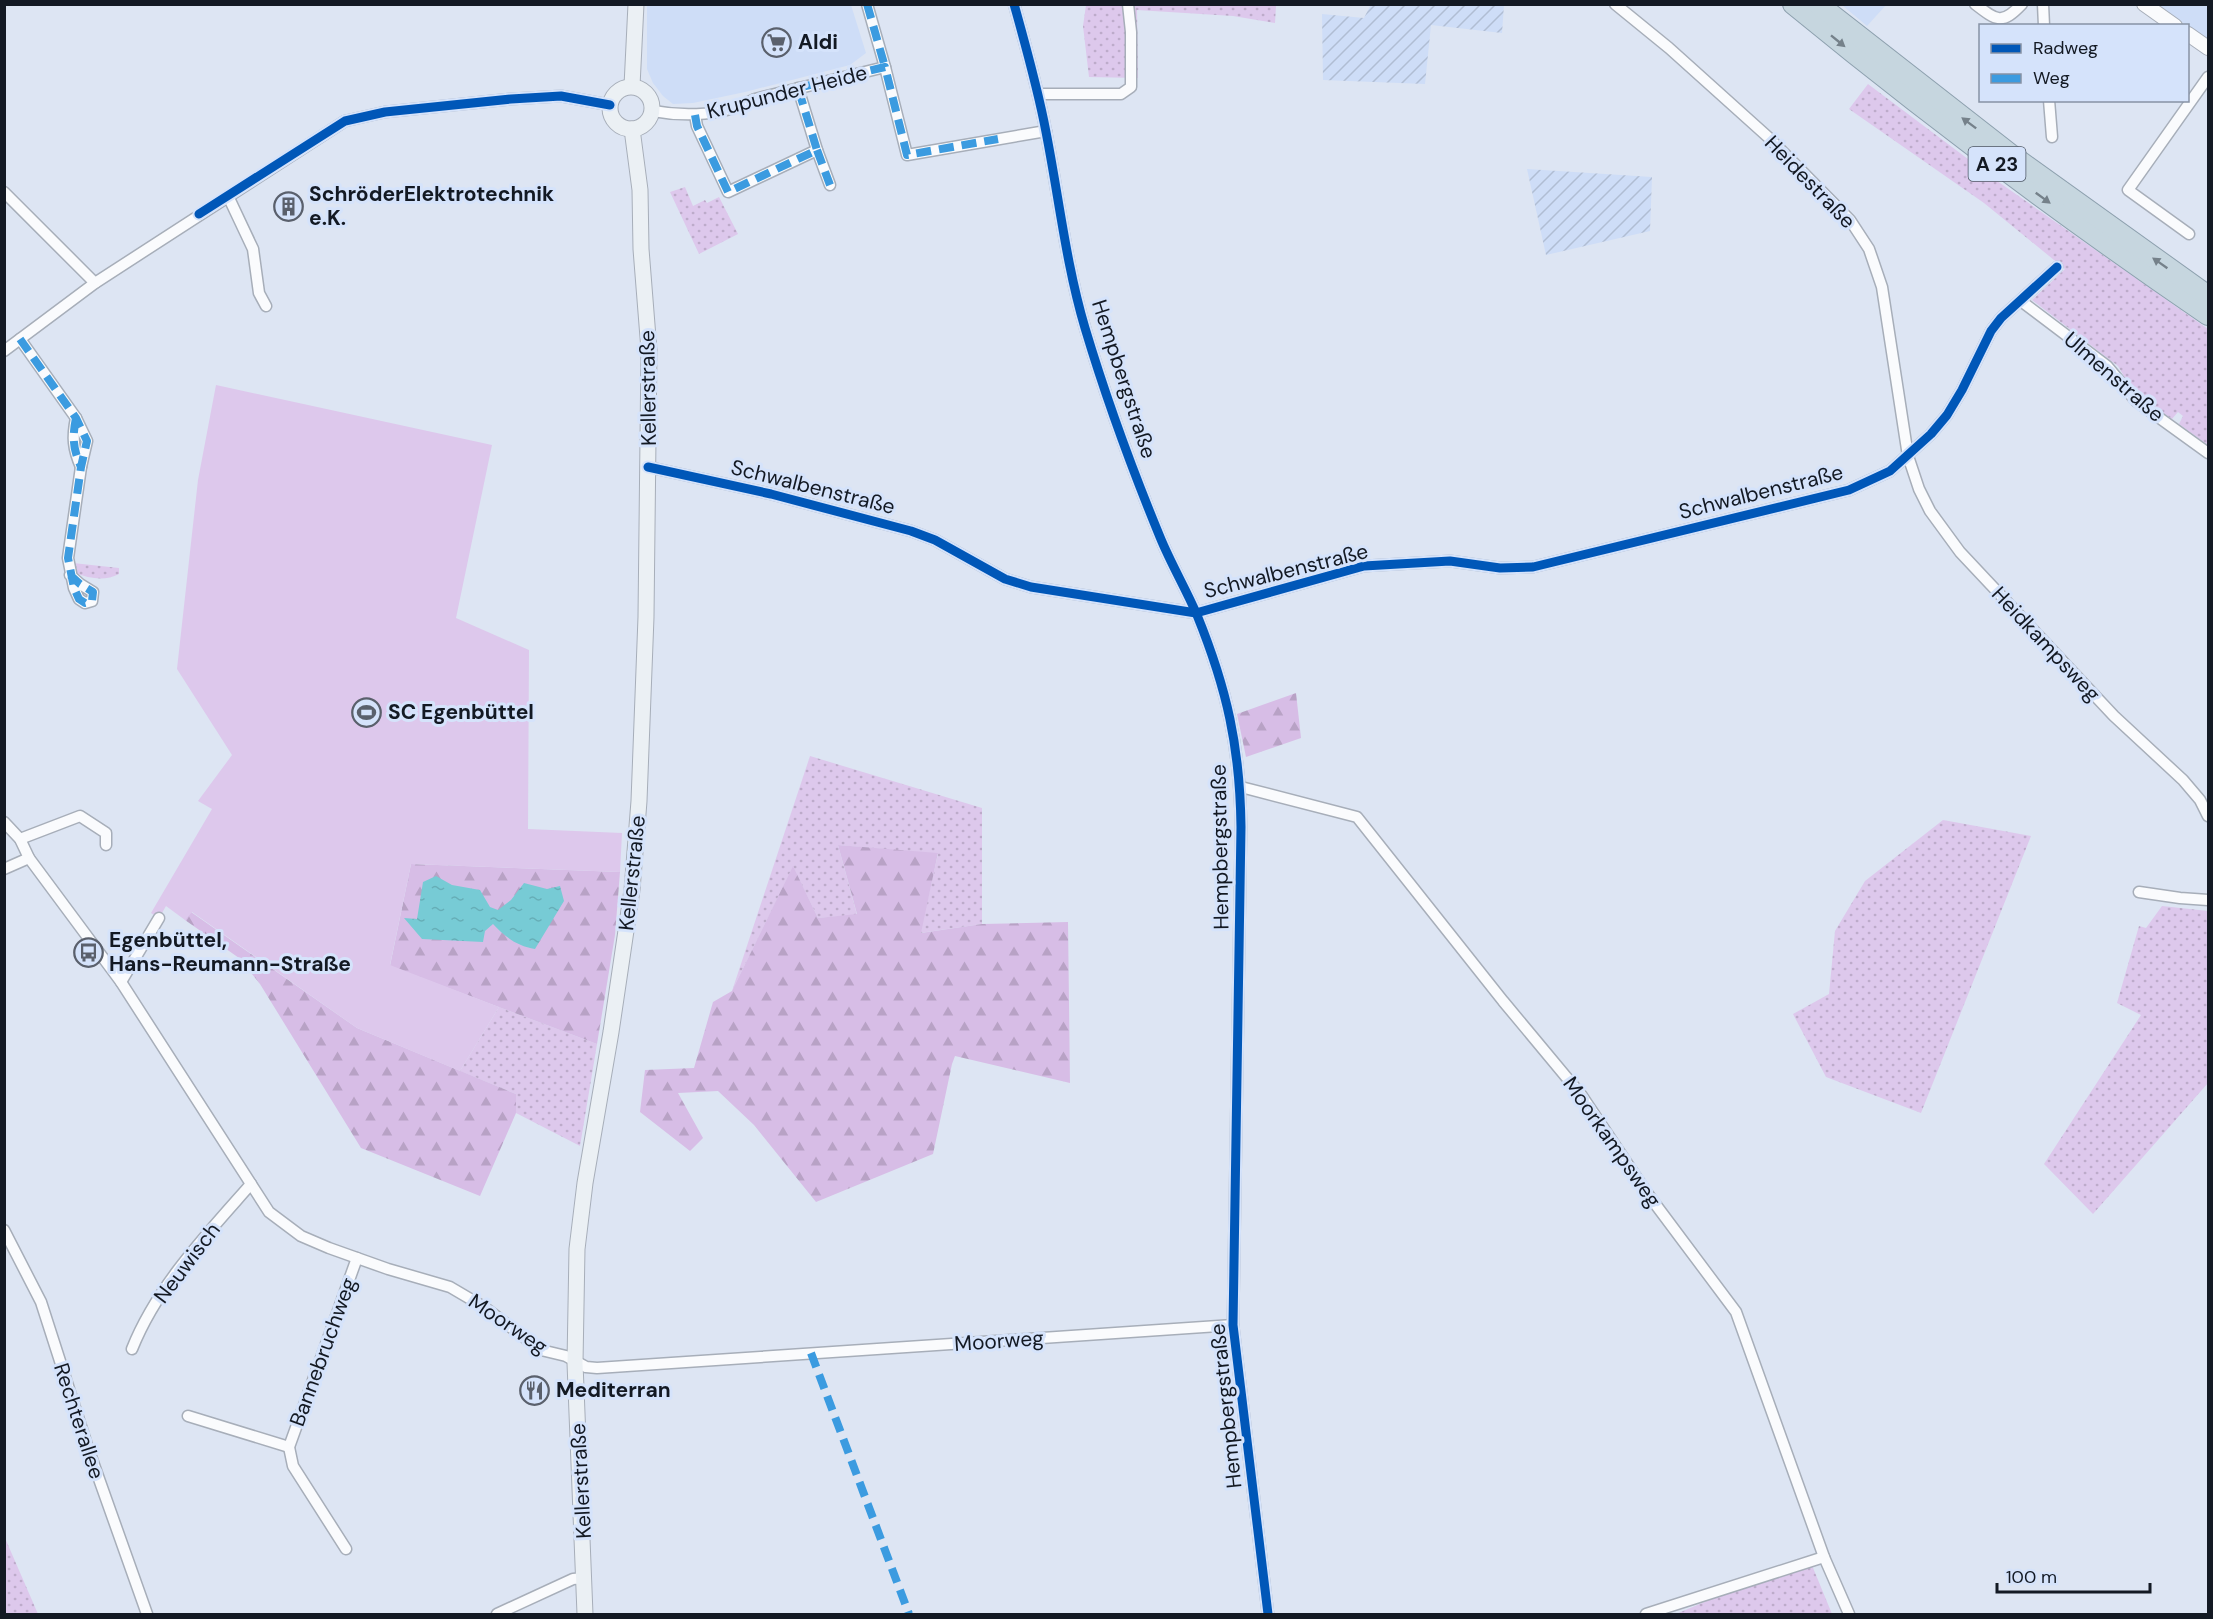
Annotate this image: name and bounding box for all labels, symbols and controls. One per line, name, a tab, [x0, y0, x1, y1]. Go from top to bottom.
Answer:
legend	[1979, 24, 2189, 102]
supermarket icon: Aldi	[761, 26, 793, 58]
place label: Aldi	[798, 28, 838, 56]
one-way arrow	[1831, 35, 1846, 47]
text: Radweg	[2033, 36, 2098, 60]
street label: Krupunder Heide	[704, 59, 870, 125]
text: Weg	[2033, 66, 2070, 90]
one-way arrow	[1962, 117, 1977, 129]
street label: Heidestraße	[1758, 129, 1862, 235]
road number: A 23	[1968, 147, 2026, 181]
place label: SchröderElektrotechnik e.K.	[309, 180, 554, 232]
building icon: SchröderElektrotechnik e.K.	[272, 190, 304, 222]
one-way arrow	[2035, 192, 2051, 204]
one-way arrow	[2153, 257, 2169, 269]
street label: Hempbergstraße	[1085, 296, 1163, 462]
street label: Ulmenstraße	[2058, 326, 2170, 428]
street label: Kellerstraße	[633, 330, 663, 446]
street label: Schwalbenstraße	[728, 453, 898, 521]
street label: Schwalbenstraße	[1676, 458, 1846, 526]
street label: Schwalbenstraße	[1201, 537, 1371, 605]
street label: Heidkampsweg	[1985, 580, 2107, 708]
sports icon: SC Egenbüttel	[351, 696, 383, 728]
place label: SC Egenbüttel	[388, 698, 534, 726]
street label: Hempbergstraße	[1205, 764, 1235, 930]
street label: Kellerstraße	[612, 814, 652, 932]
place label: Egenbüttel, Hans-Reumann-Straße	[109, 926, 351, 978]
bus stop icon: Egenbüttel, Hans-Reumann-Straße	[72, 936, 104, 968]
street label: Moorkampsweg	[1557, 1071, 1668, 1213]
street label: Neuwisch	[147, 1217, 227, 1309]
street label: Bannebruchweg	[283, 1273, 363, 1430]
street label: Moorweg	[463, 1287, 553, 1361]
street label: Hempbergstraße	[1203, 1322, 1249, 1490]
street label: Moorweg	[953, 1324, 1045, 1358]
street label: Rechterallee	[47, 1360, 111, 1483]
restaurant icon: Mediterran	[519, 1374, 551, 1406]
place label: Mediterran	[556, 1376, 671, 1404]
street label: Kellerstraße	[564, 1422, 598, 1539]
scale bar	[1997, 1556, 2150, 1594]
text: 100 m	[2006, 1565, 2057, 1589]

